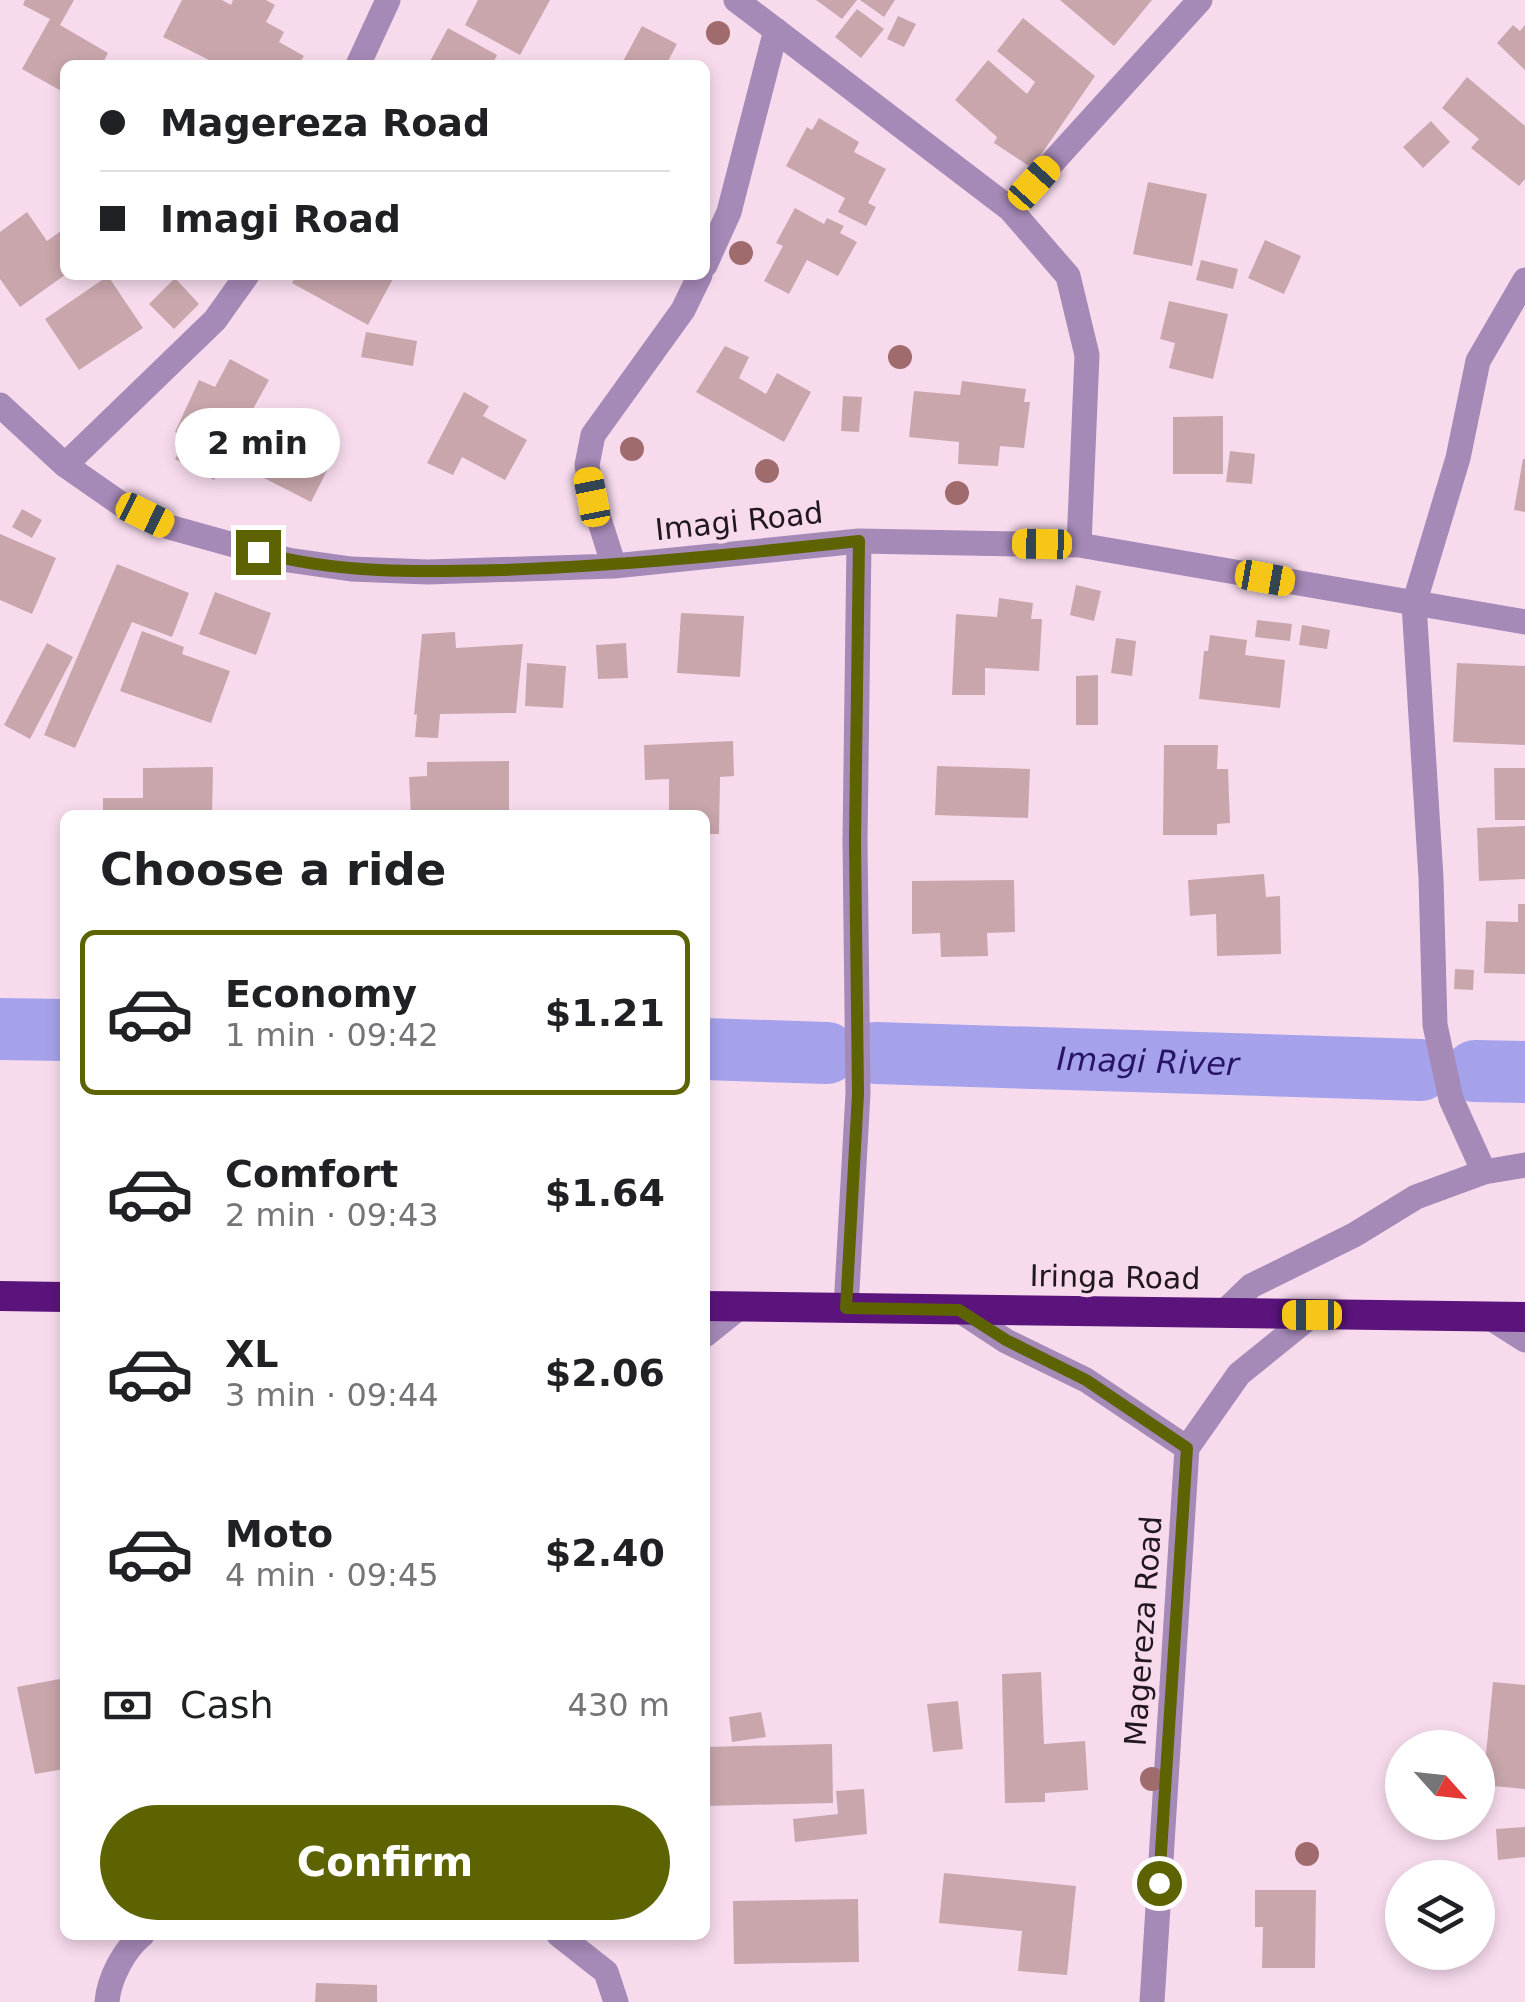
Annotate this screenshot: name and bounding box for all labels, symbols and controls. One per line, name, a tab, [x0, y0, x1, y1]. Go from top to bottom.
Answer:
text: Magereza Road	[160, 101, 490, 145]
car	[1003, 151, 1065, 215]
text: Imagi Road	[160, 197, 401, 241]
callout: 2 min	[176, 407, 340, 477]
text: 2 min	[207, 424, 308, 462]
car	[572, 465, 612, 529]
car	[111, 488, 179, 542]
street label: Imagi Road	[653, 495, 825, 547]
car	[1012, 528, 1072, 560]
route end	[236, 530, 281, 575]
car	[1233, 558, 1297, 598]
text: Choose a ride	[100, 843, 446, 896]
icon: car	[105, 968, 195, 1058]
text: Economy	[225, 972, 417, 1016]
text: $1.21	[545, 991, 665, 1035]
text: 1 min · 09:42	[225, 1016, 439, 1054]
water label: Imagi River	[1056, 1040, 1242, 1083]
icon: car	[105, 1148, 195, 1238]
text: Comfort	[225, 1152, 398, 1196]
text: $1.64	[545, 1171, 665, 1215]
text: 2 min · 09:43	[225, 1196, 439, 1234]
street label: Iringa Road	[1029, 1258, 1201, 1296]
car	[1282, 1300, 1342, 1330]
icon: car	[105, 1328, 195, 1418]
text: XL	[225, 1332, 279, 1376]
text: $2.06	[545, 1351, 665, 1395]
text: 3 min · 09:44	[225, 1376, 439, 1414]
icon: car	[105, 1508, 195, 1598]
text: Moto	[225, 1512, 333, 1556]
street label: Magereza Road	[1117, 1515, 1169, 1747]
text: $2.40	[545, 1531, 665, 1575]
text: 4 min · 09:45	[225, 1556, 439, 1594]
icon: cash	[100, 1678, 155, 1733]
text: Cash	[180, 1683, 274, 1727]
text: 430 m	[568, 1686, 670, 1724]
north arrow	[1385, 1730, 1495, 1840]
map controls	[1385, 1730, 1495, 1970]
button: Confirm	[100, 1805, 670, 1920]
button: layers	[1385, 1860, 1495, 1970]
route start	[1137, 1861, 1182, 1906]

